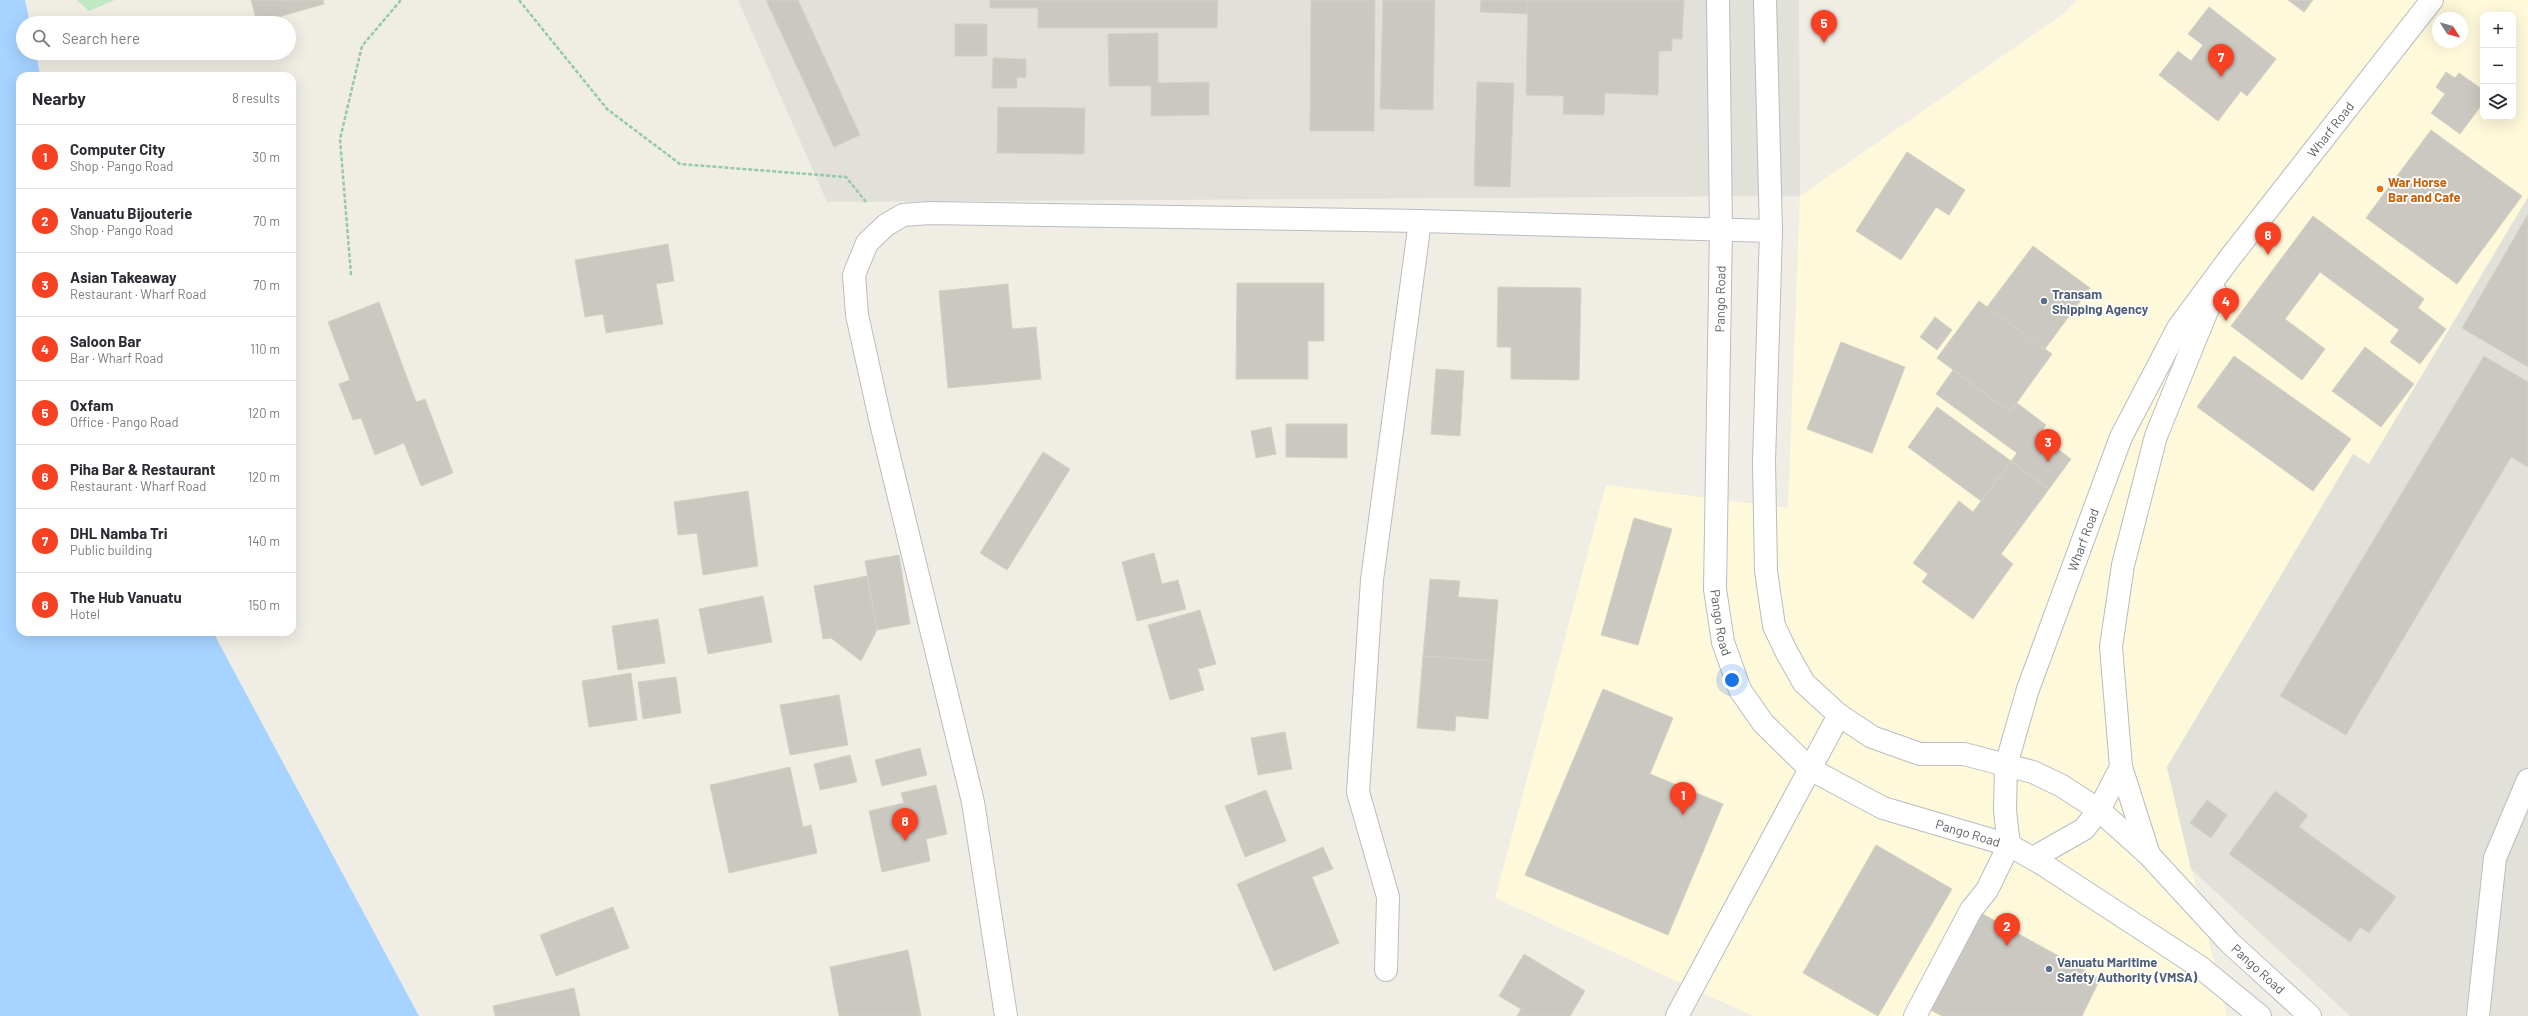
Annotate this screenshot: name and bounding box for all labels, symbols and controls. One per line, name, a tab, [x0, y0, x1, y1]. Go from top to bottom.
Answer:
pin: 5	[1811, 10, 1837, 43]
north arrow	[2432, 12, 2468, 48]
map controls	[2480, 12, 2516, 120]
button: +	[2480, 12, 2516, 48]
search box	[16, 16, 296, 60]
icon: search	[30, 27, 52, 49]
text: Search here	[62, 29, 140, 47]
pin: 7	[2208, 44, 2234, 77]
button: −	[2480, 48, 2516, 84]
button: layers	[2480, 84, 2516, 120]
text: Nearby	[32, 88, 86, 108]
text: 8 results	[232, 90, 280, 106]
street label: Wharf Road	[2304, 99, 2357, 160]
text: Computer City	[70, 140, 165, 158]
text: 1	[43, 149, 47, 165]
text: 30 m	[253, 149, 280, 165]
text: Shop · Pango Road	[70, 158, 173, 174]
place label: War Horse Bar and Cafe	[2388, 174, 2461, 205]
marker: War Horse Bar and Cafe	[2375, 184, 2385, 194]
text: Vanuatu Bijouterie	[70, 204, 192, 222]
text: 2	[41, 213, 49, 229]
text: 70 m	[253, 213, 280, 229]
text: Shop · Pango Road	[70, 222, 173, 238]
pin: 6	[2255, 222, 2281, 255]
street label: Pango Road	[1711, 266, 1729, 332]
text: Asian Takeaway	[70, 268, 176, 286]
text: 3	[41, 277, 49, 293]
text: 70 m	[253, 277, 280, 293]
text: Restaurant · Wharf Road	[70, 286, 206, 302]
place label: Transam Shipping Agency	[2052, 286, 2149, 317]
pin: 4	[2213, 288, 2239, 321]
marker: Transam Shipping Agency	[2039, 296, 2049, 306]
text: Saloon Bar	[70, 332, 141, 350]
text: 4	[41, 341, 49, 357]
text: 110 m	[250, 341, 280, 357]
text: Bar · Wharf Road	[70, 350, 163, 366]
text: Oxfam	[70, 396, 114, 414]
text: 5	[41, 405, 49, 421]
text: 120 m	[248, 405, 280, 421]
text: Office · Pango Road	[70, 414, 179, 430]
pin: 3	[2035, 429, 2061, 462]
text: Piha Bar & Restaurant	[70, 460, 215, 478]
text: 6	[42, 469, 48, 485]
text: 120 m	[248, 469, 280, 485]
text: Restaurant · Wharf Road	[70, 478, 206, 494]
street label: Wharf Road	[2064, 506, 2102, 574]
text: DHL Namba Tri	[70, 524, 168, 542]
text: 7	[42, 533, 48, 549]
text: 140 m	[248, 533, 280, 549]
text: Public building	[70, 542, 152, 558]
text: The Hub Vanuatu	[70, 588, 182, 606]
street label: Pango Road	[1707, 588, 1735, 658]
text: 8	[41, 597, 49, 613]
text: 150 m	[248, 597, 280, 613]
text: Hotel	[70, 606, 100, 622]
your location	[1722, 670, 1742, 690]
pin: 1	[1670, 782, 1696, 815]
pin: 8	[892, 808, 918, 841]
street label: Pango Road	[1934, 816, 2002, 850]
pin: 2	[1994, 913, 2020, 946]
street label: Pango Road	[2228, 940, 2288, 997]
place label: Vanuatu Maritime Safety Authority (VMSA)	[2057, 954, 2198, 985]
marker: Vanuatu Maritime Safety Authority (VMSA)	[2044, 964, 2054, 974]

